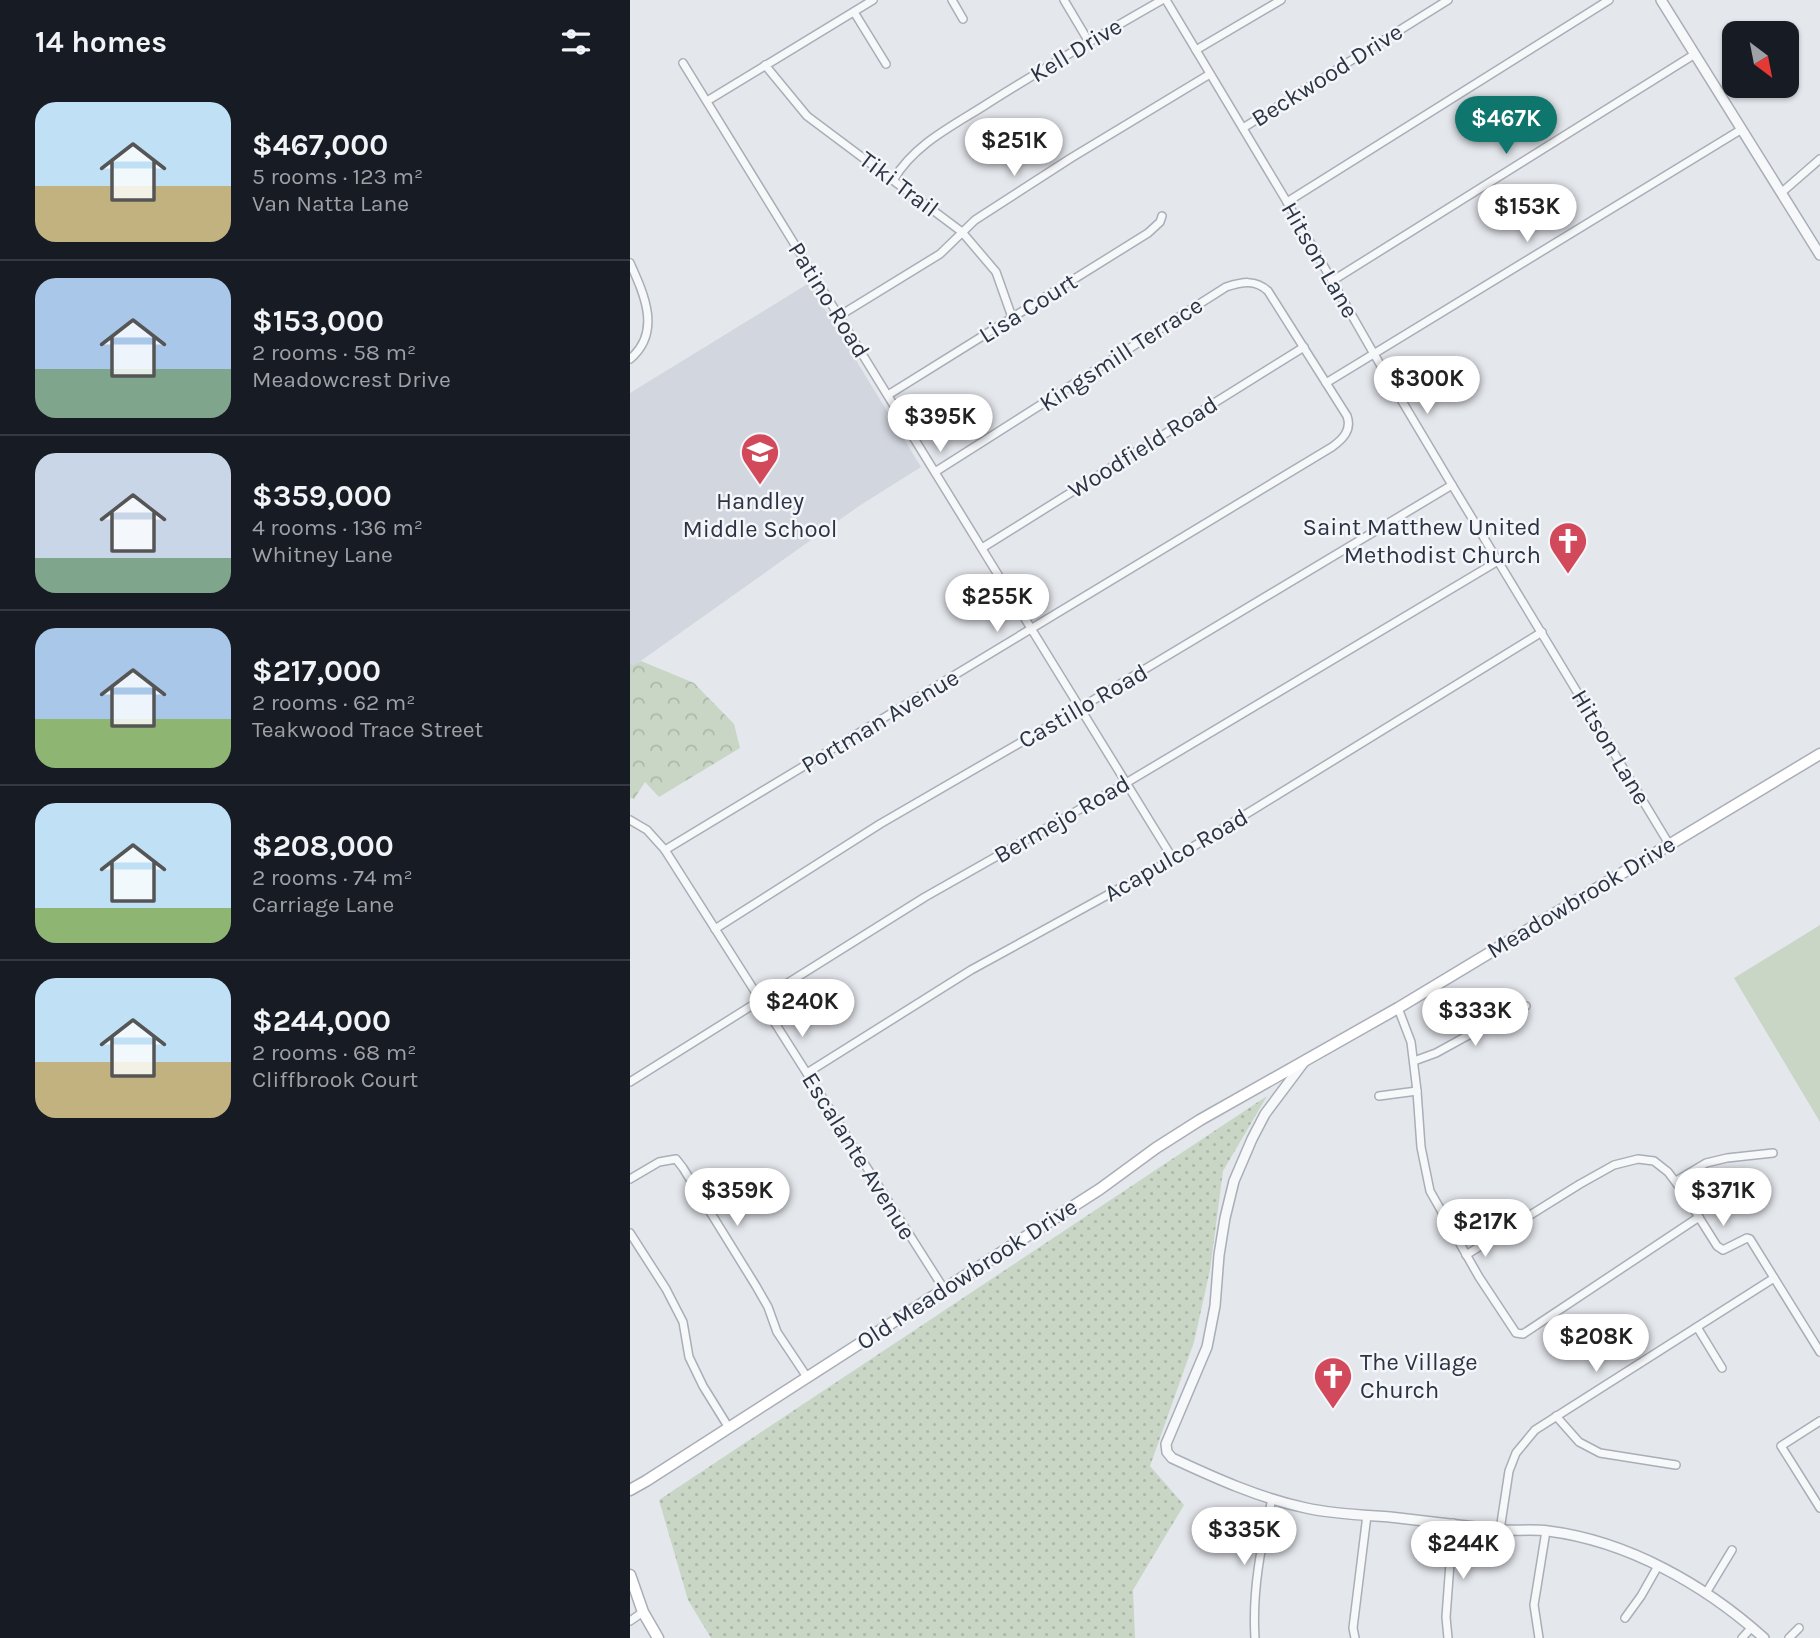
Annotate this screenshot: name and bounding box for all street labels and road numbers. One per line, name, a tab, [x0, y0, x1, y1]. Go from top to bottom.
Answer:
street label: Kell Drive	[1025, 12, 1127, 88]
street label: Beckwood Drive	[1246, 17, 1408, 133]
street label: Tiki Trail	[854, 145, 944, 223]
street label: Hitson Lane	[1276, 197, 1364, 323]
street label: Patino Road	[782, 237, 876, 363]
street label: Lisa Court	[974, 267, 1082, 349]
street label: Kingsmill Terrace	[1034, 291, 1208, 417]
street label: Woodfield Road	[1063, 390, 1223, 504]
street label: Castillo Road	[1014, 658, 1152, 754]
street label: Portman Avenue	[796, 663, 964, 779]
street label: Hitson Lane	[1566, 684, 1656, 810]
street label: Bermejo Road	[989, 769, 1135, 869]
street label: Acapulco Road	[1099, 803, 1253, 907]
street label: Meadowbrook Drive	[1482, 830, 1680, 964]
street label: Escalante Avenue	[796, 1067, 922, 1245]
street label: Old Meadowbrook Drive	[852, 1192, 1082, 1356]

